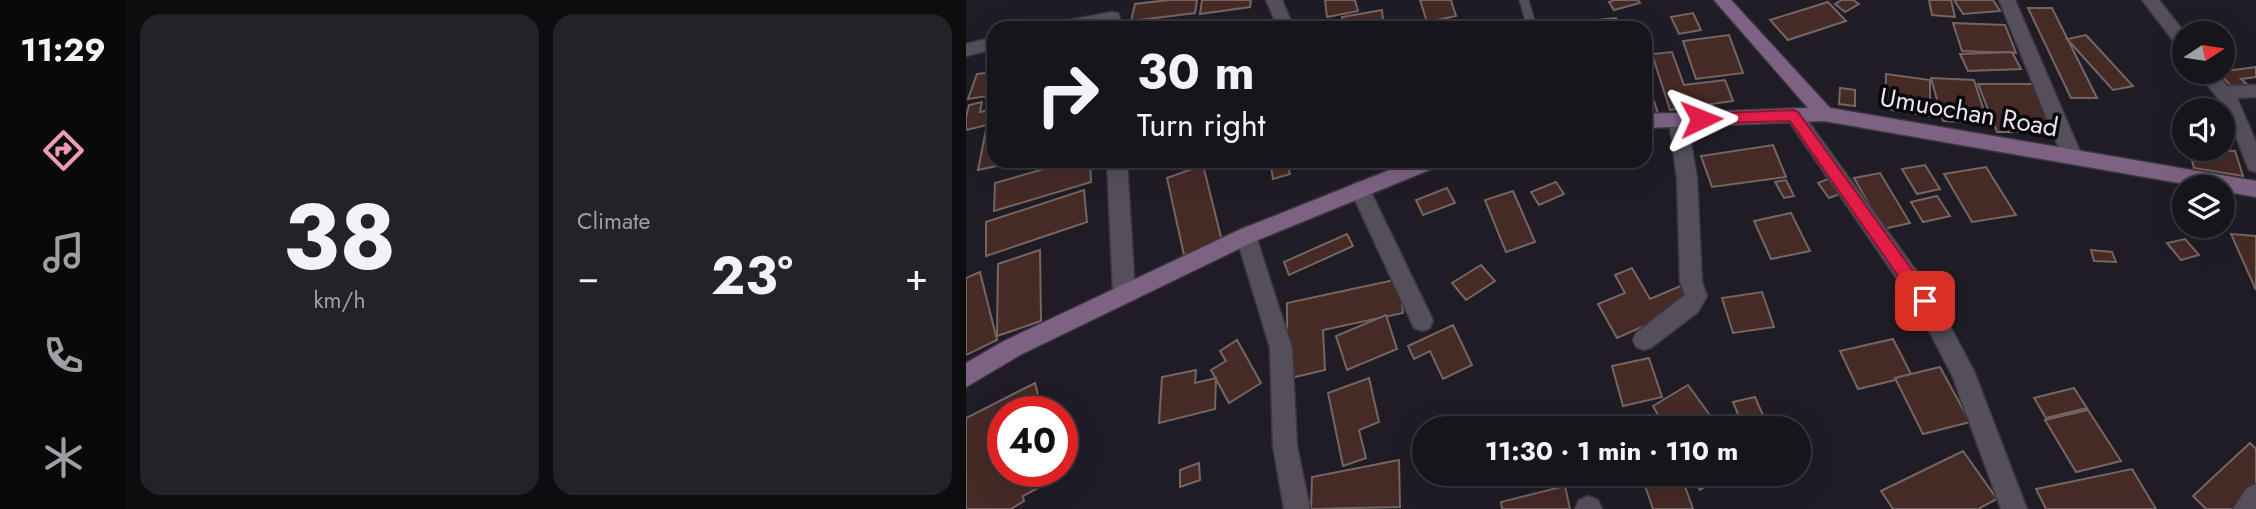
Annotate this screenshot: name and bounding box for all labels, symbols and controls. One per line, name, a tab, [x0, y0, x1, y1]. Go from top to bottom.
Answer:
north arrow	[2172, 21, 2235, 84]
map controls	[2172, 21, 2235, 238]
text: 11:29	[20, 27, 106, 73]
text: 30 m	[1137, 37, 1255, 107]
icon: right	[1022, 49, 1113, 140]
street label: Umuochan Road	[1877, 78, 2061, 146]
position arrow	[1664, 82, 1738, 156]
button: sound	[2172, 98, 2235, 161]
text: Turn right	[1137, 102, 1266, 148]
icon: directions	[39, 126, 88, 175]
text: 38	[283, 172, 396, 303]
button: layers	[2172, 175, 2235, 238]
text: Climate	[577, 204, 650, 238]
icon: music	[39, 228, 88, 277]
text: 23°	[711, 238, 793, 314]
text: −	[577, 249, 599, 304]
text: +	[905, 249, 928, 304]
pin	[1895, 271, 1955, 331]
icon: arrive	[1906, 282, 1944, 320]
text: km/h	[314, 283, 365, 317]
icon: phone	[39, 331, 88, 380]
speed limit sign: 40	[987, 396, 1078, 487]
text: 11:30 · 1 min · 110 m	[1485, 432, 1738, 470]
icon: climate	[39, 433, 88, 482]

